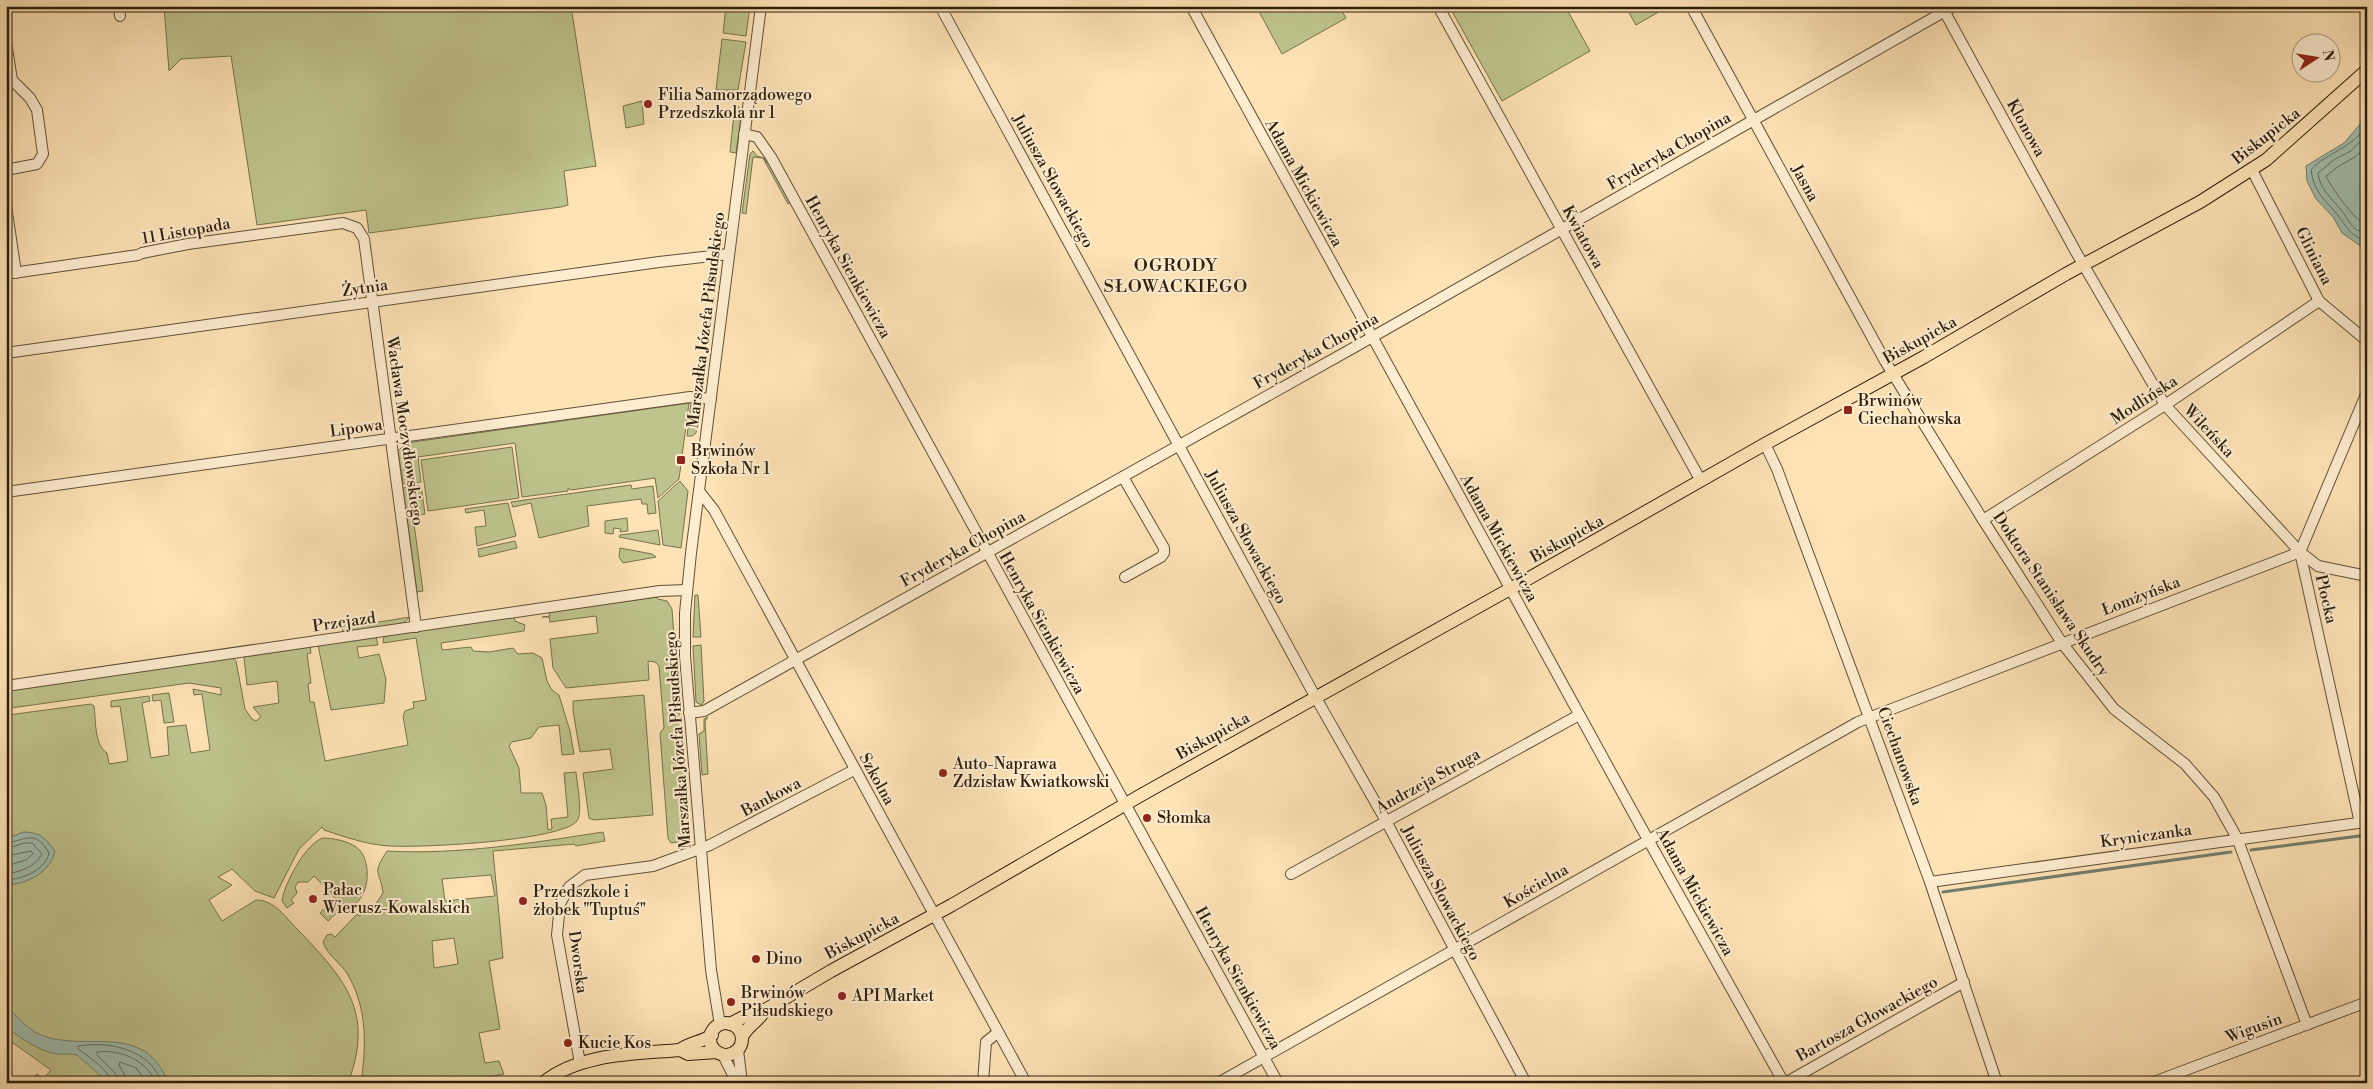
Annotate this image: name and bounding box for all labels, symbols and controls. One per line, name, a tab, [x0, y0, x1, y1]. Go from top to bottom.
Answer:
north arrow	[2290, 32, 2340, 82]
text: N	[2318, 48, 2338, 63]
place label: Filia Samorządowego Przedszkola nr 1	[658, 85, 812, 123]
street label: Klonowa	[2002, 96, 2050, 161]
marker: Filia Samorządowego Przedszkola nr 1	[642, 98, 654, 110]
street label: Biskupicka	[2227, 103, 2305, 169]
street label: Fryderyka Chopina	[1604, 107, 1735, 195]
street label: Juliusza Słowackiego	[1007, 110, 1098, 251]
street label: Adama Mickiewicza	[1260, 115, 1348, 251]
street label: Jasna	[1786, 160, 1824, 206]
street label: Henryka Sienkiewicza	[801, 192, 896, 343]
street label: Kwiatowa	[1558, 202, 1609, 273]
street label: Marszałka Józefa Piłsudskiego	[683, 211, 729, 429]
street label: 11 Listopada	[140, 213, 233, 249]
street label: Gliniana	[2291, 224, 2337, 289]
district label: OGRODY SŁOWACKIEGO	[1104, 254, 1248, 298]
street label: Żytnia	[340, 273, 390, 301]
street label: Fryderyka Chopina	[1250, 308, 1383, 394]
street label: Biskupicka	[1879, 311, 1961, 369]
street label: Wacława Moczydłowskiego	[382, 334, 428, 527]
street label: Modlińska	[2107, 370, 2182, 429]
place label: Brwinów Ciechanowska	[1857, 391, 1962, 429]
street label: Wileńska	[2179, 399, 2239, 462]
marker: Brwinów Ciechanowska	[1842, 404, 1854, 416]
street label: Lipowa	[328, 414, 385, 442]
place label: Brwinów Szkoła Nr 1	[690, 441, 770, 479]
marker: Brwinów Szkoła Nr 1	[675, 454, 687, 466]
street label: Juliusza Słowackiego	[1200, 466, 1291, 607]
street label: Adama Mickiewicza	[1455, 470, 1543, 606]
street label: Fryderyka Chopina	[897, 506, 1030, 592]
street label: Doktora Stanisława Skudry	[1988, 508, 2114, 680]
street label: Biskupicka	[1526, 510, 1608, 568]
street label: Henryka Sienkiewicza	[995, 548, 1090, 699]
street label: Łomżyńska	[2099, 572, 2184, 620]
street label: Płocka	[2311, 573, 2342, 626]
street label: Przejazd	[311, 608, 377, 636]
street label: Marszałka Józefa Piłsudskiego	[660, 631, 696, 849]
street label: Ciechanowska	[1873, 704, 1927, 809]
street label: Biskupicka	[1172, 707, 1254, 765]
street label: Andrzeja Struga	[1371, 744, 1485, 819]
street label: Szkolna	[855, 749, 900, 809]
place label: Auto-Naprawa Zdzisław Kwiatkowski	[952, 754, 1110, 792]
marker: Auto-Naprawa Zdzisław Kwiatkowski	[937, 767, 949, 779]
street label: Bankowa	[737, 772, 805, 822]
place label: Słomka	[1157, 808, 1212, 828]
marker: Słomka	[1141, 812, 1153, 824]
street label: Kryniczanka	[2099, 820, 2194, 852]
street label: Juliusza Słowackiego	[1396, 821, 1485, 964]
street label: Adama Mickiewicza	[1651, 824, 1739, 960]
street label: Kościelna	[1500, 859, 1573, 913]
place label: Pałac Wierusz-Kowalskich	[322, 880, 471, 918]
place label: Przedszkole i żłobek "Tuptuś"	[533, 882, 646, 920]
marker: Pałac Wierusz-Kowalskich	[307, 893, 319, 905]
marker: Przedszkole i żłobek "Tuptuś"	[517, 895, 529, 907]
street label: Henryka Sienkiewicza	[1191, 903, 1286, 1054]
street label: Biskupicka	[821, 908, 903, 964]
street label: Dworska	[564, 929, 592, 996]
place label: Dino	[766, 949, 802, 969]
marker: Dino	[750, 953, 762, 965]
street label: Bartosza Głowackiego	[1792, 972, 1941, 1067]
place label: Brwinów Piłsudskiego	[740, 983, 833, 1021]
place label: API Market	[851, 986, 935, 1006]
marker: API Market	[836, 990, 848, 1002]
marker: Brwinów Piłsudskiego	[725, 996, 737, 1008]
street label: Wigusin	[2222, 1008, 2285, 1048]
place label: Kucie Kos	[578, 1033, 651, 1053]
marker: Kucie Kos	[562, 1037, 574, 1049]

